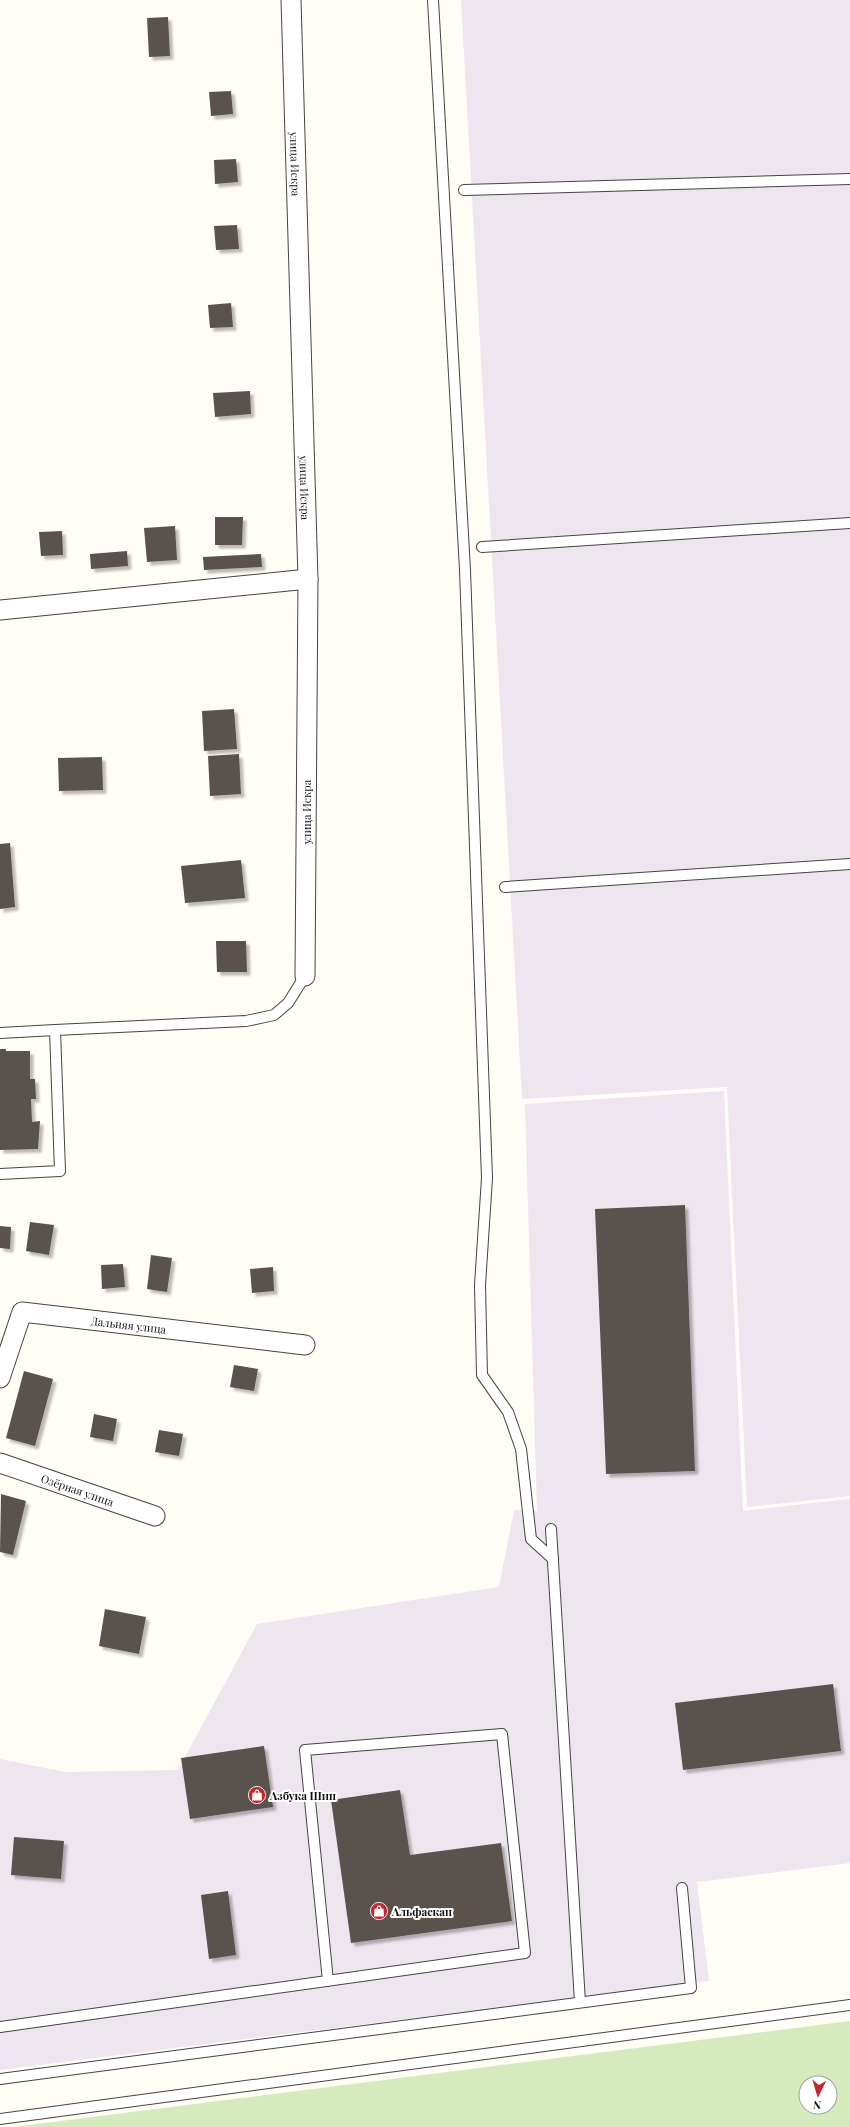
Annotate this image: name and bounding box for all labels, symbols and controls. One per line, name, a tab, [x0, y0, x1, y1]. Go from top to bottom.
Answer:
street label: улица Искра	[287, 131, 304, 197]
street label: улица Искра	[297, 454, 314, 521]
street label: улица Искра	[299, 779, 314, 845]
street label: Дальняя улица	[90, 1313, 168, 1336]
street label: Озёрная улица	[39, 1470, 116, 1509]
shop icon: Азбука Шин	[247, 1785, 267, 1805]
place label: Азбука Шин	[269, 1788, 336, 1803]
shop icon: Альфаскан	[369, 1901, 389, 1921]
place label: Альфаскан	[391, 1904, 452, 1919]
north arrow	[798, 2075, 838, 2115]
text: N	[812, 2098, 822, 2113]

